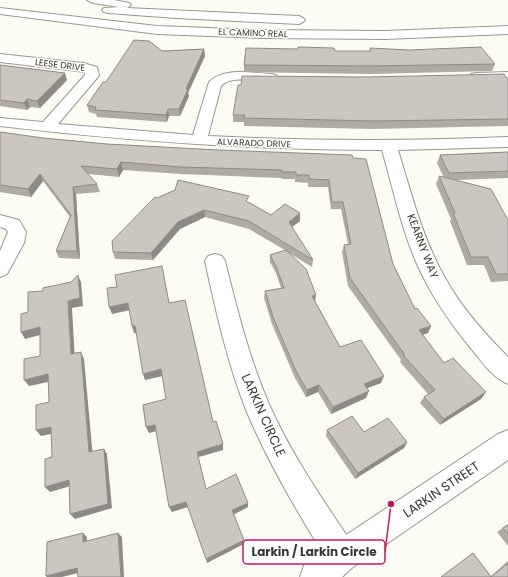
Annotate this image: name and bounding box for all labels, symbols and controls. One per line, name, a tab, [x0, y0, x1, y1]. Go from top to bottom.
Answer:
street label: EL CAMINO REAL	[218, 26, 288, 40]
street label: LEESE DRIVE	[34, 56, 86, 74]
street label: ALVARADO DRIVE	[217, 136, 292, 150]
street label: KEARNY WAY	[403, 211, 443, 281]
street label: LARKIN CIRCLE	[237, 371, 290, 460]
street label: LARKIN STREET	[399, 457, 483, 522]
callout: Larkin / Larkin Circle	[243, 540, 385, 564]
text: Larkin / Larkin Circle	[251, 543, 377, 560]

